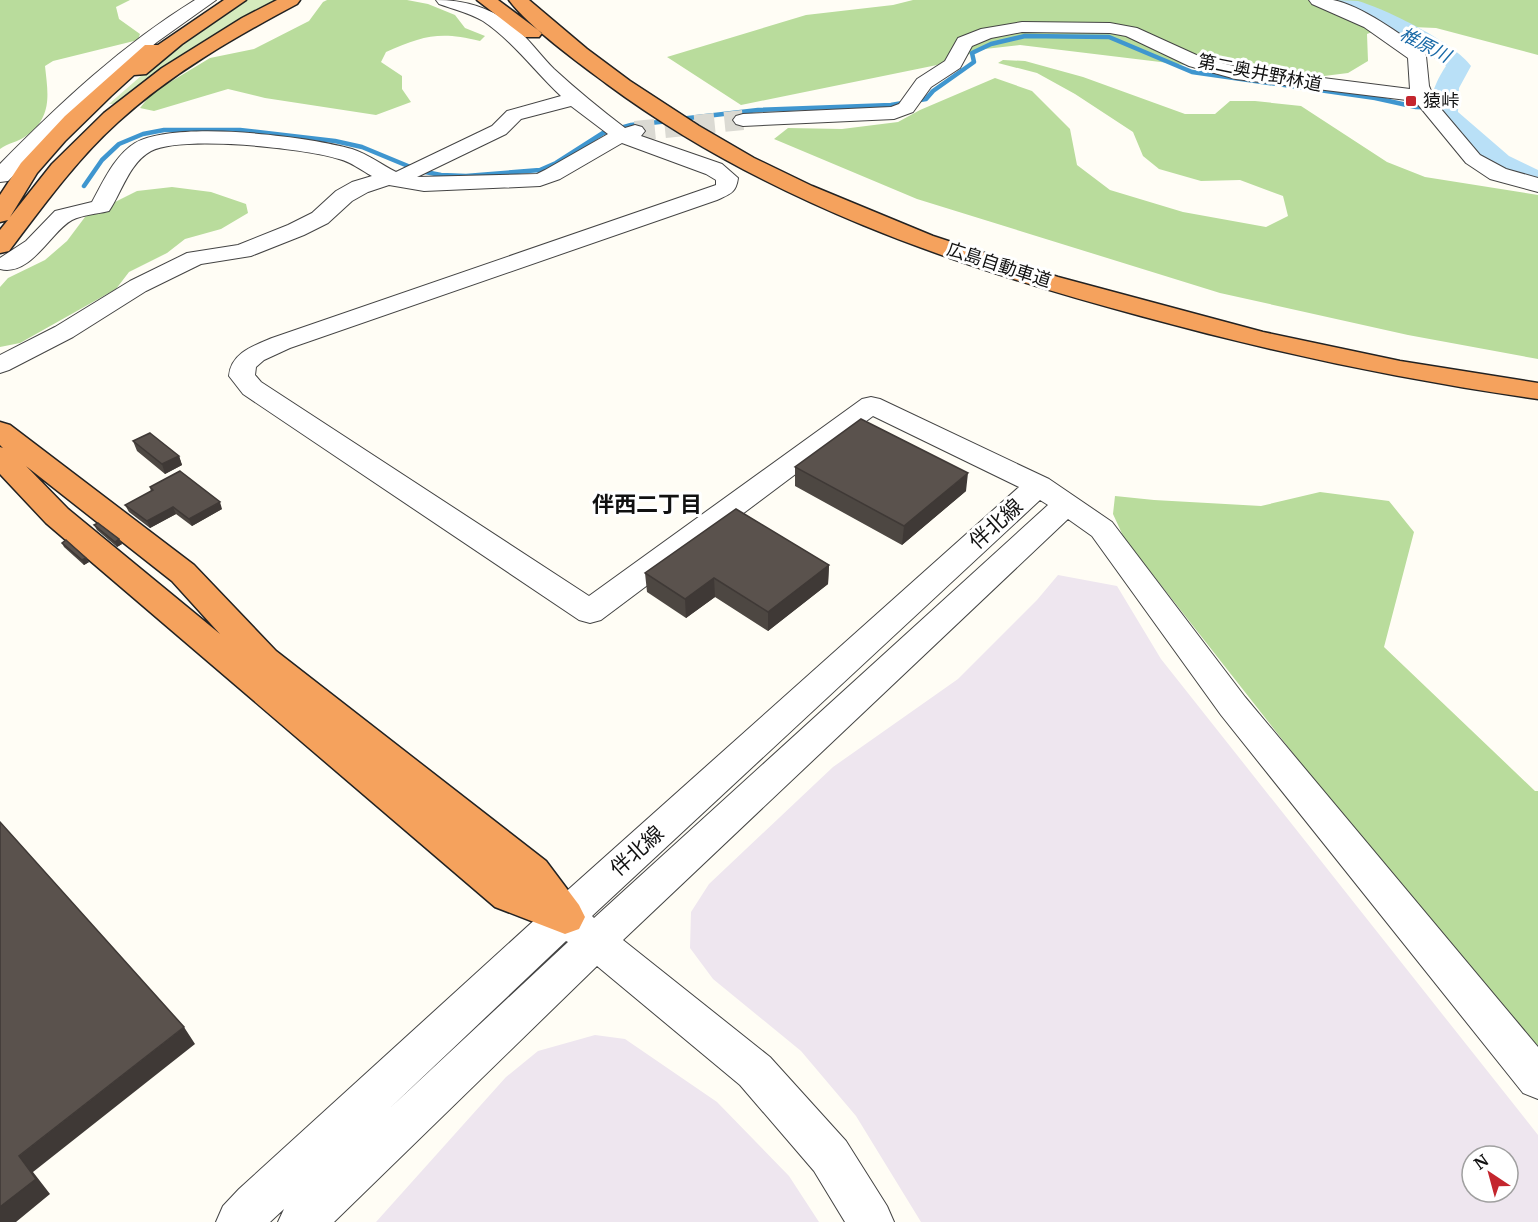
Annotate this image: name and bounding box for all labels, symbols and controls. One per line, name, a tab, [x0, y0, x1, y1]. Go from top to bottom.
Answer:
water label: 椎原川	[1396, 22, 1456, 68]
street label: 第二奥井野林道	[1196, 49, 1324, 96]
place label: 猿峠	[1423, 89, 1459, 112]
marker: 猿峠	[1404, 94, 1418, 108]
street label: 広島自動車道	[944, 237, 1054, 292]
district label: 伴西二丁目	[592, 490, 702, 518]
street label: 伴北線	[963, 493, 1028, 555]
street label: 伴北線	[604, 820, 669, 882]
north arrow	[1460, 1144, 1520, 1204]
text: N	[1470, 1150, 1492, 1174]

